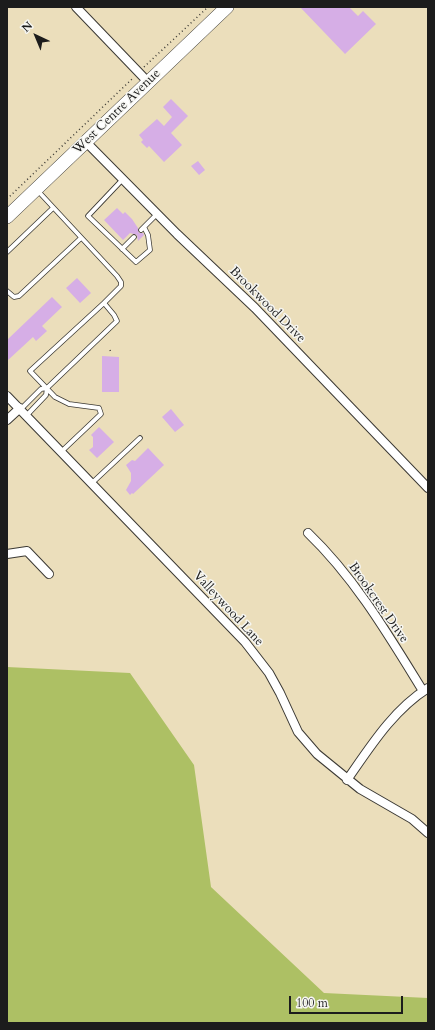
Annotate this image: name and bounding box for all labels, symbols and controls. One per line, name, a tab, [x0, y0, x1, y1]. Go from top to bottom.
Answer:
north arrow	[16, 16, 56, 56]
text: N	[19, 18, 36, 36]
street label: West Centre Avenue	[70, 66, 164, 158]
street label: Brookwood Drive	[226, 264, 308, 346]
street label: Brookcrest Drive	[344, 560, 412, 646]
street label: Valleywood Lane	[189, 568, 267, 650]
scale bar	[291, 988, 405, 1014]
text: 100 m	[296, 995, 328, 1011]

